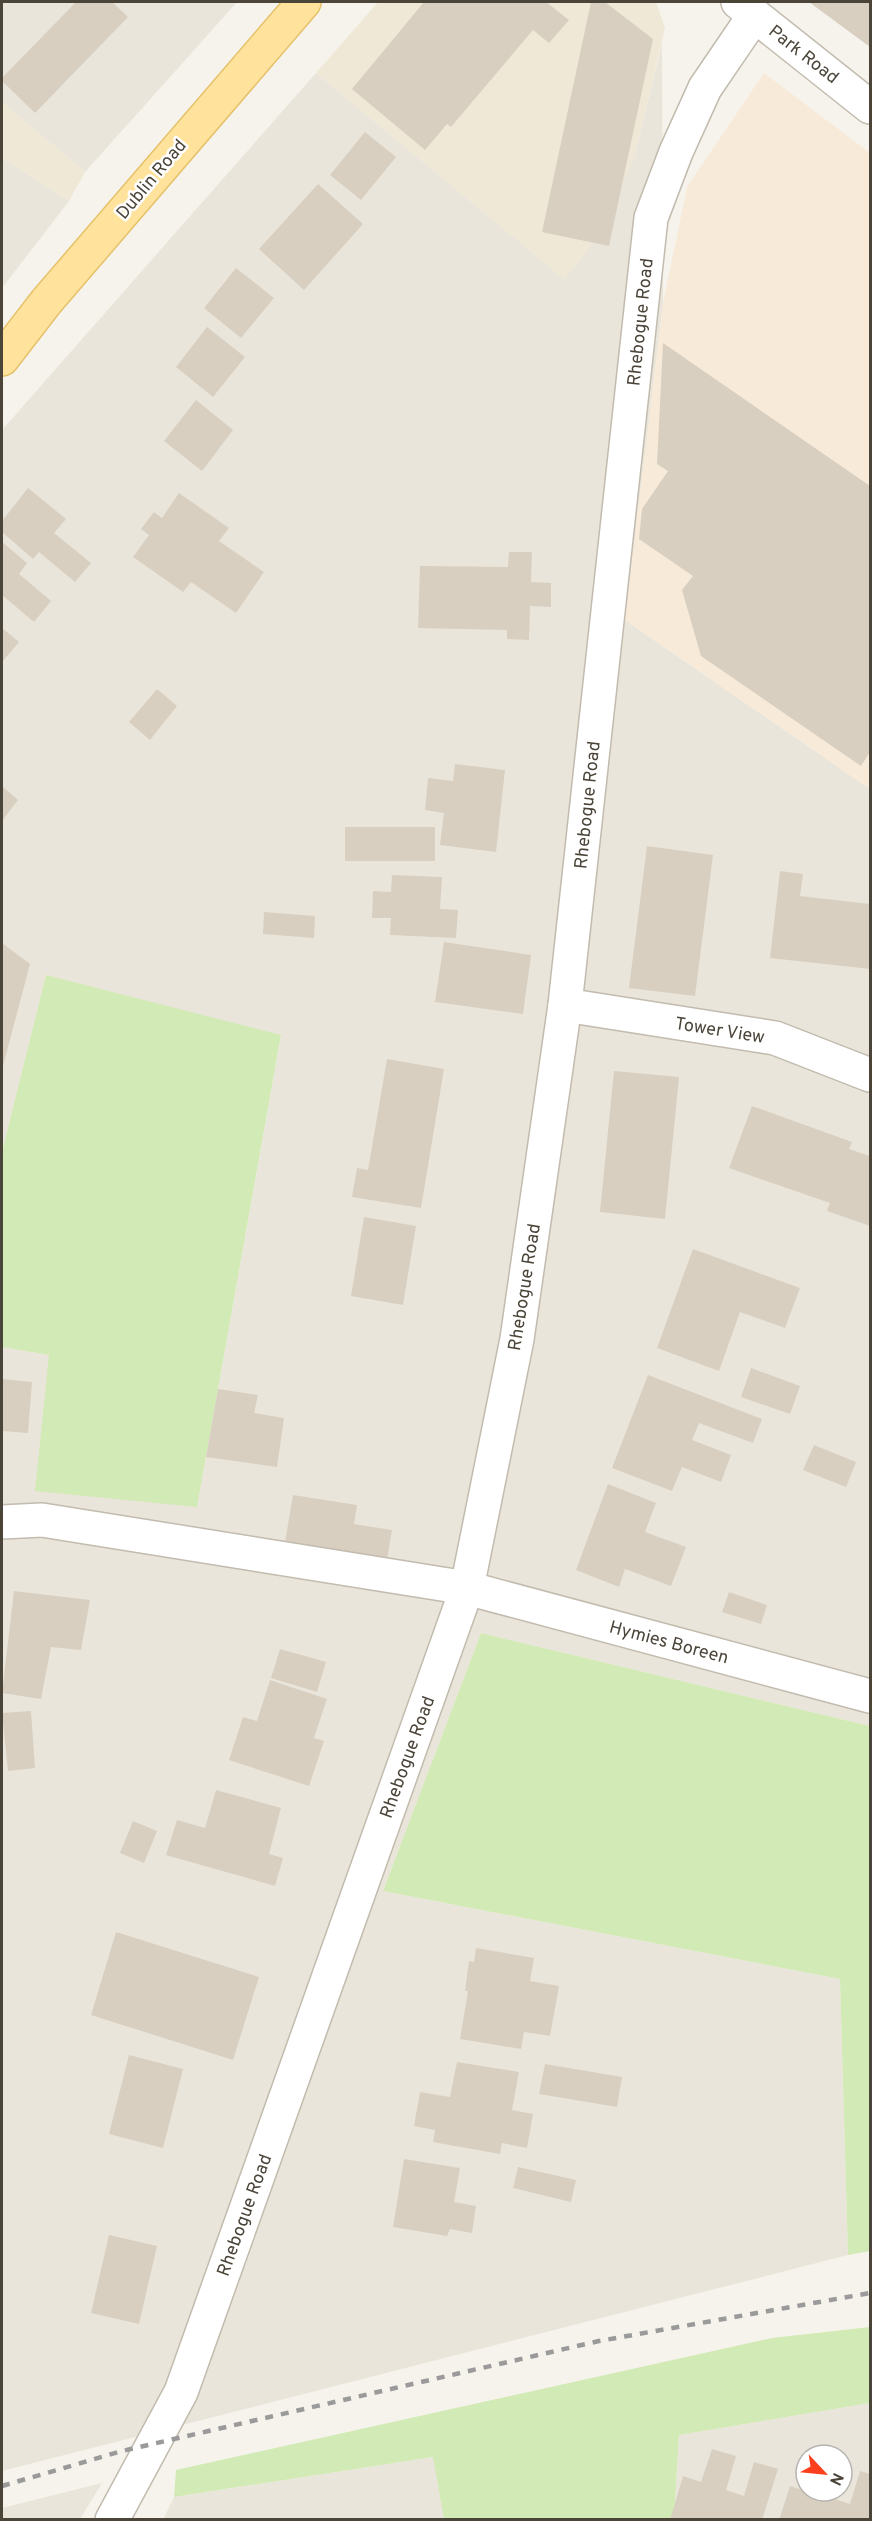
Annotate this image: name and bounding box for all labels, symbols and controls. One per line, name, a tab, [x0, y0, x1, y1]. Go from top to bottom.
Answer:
street label: Park Road	[763, 21, 843, 90]
street label: Dublin Road	[112, 135, 192, 225]
street label: Rhebogue Road	[623, 257, 660, 387]
street label: Rhebogue Road	[570, 740, 607, 870]
street label: Tower View	[673, 1013, 766, 1050]
street label: Rhebogue Road	[504, 1222, 547, 1353]
street label: Hymies Boreen	[606, 1616, 731, 1670]
street label: Rhebogue Road	[376, 1693, 441, 1822]
street label: Rhebogue Road	[213, 2151, 278, 2280]
north arrow	[794, 2443, 854, 2503]
text: N	[824, 2469, 847, 2488]

